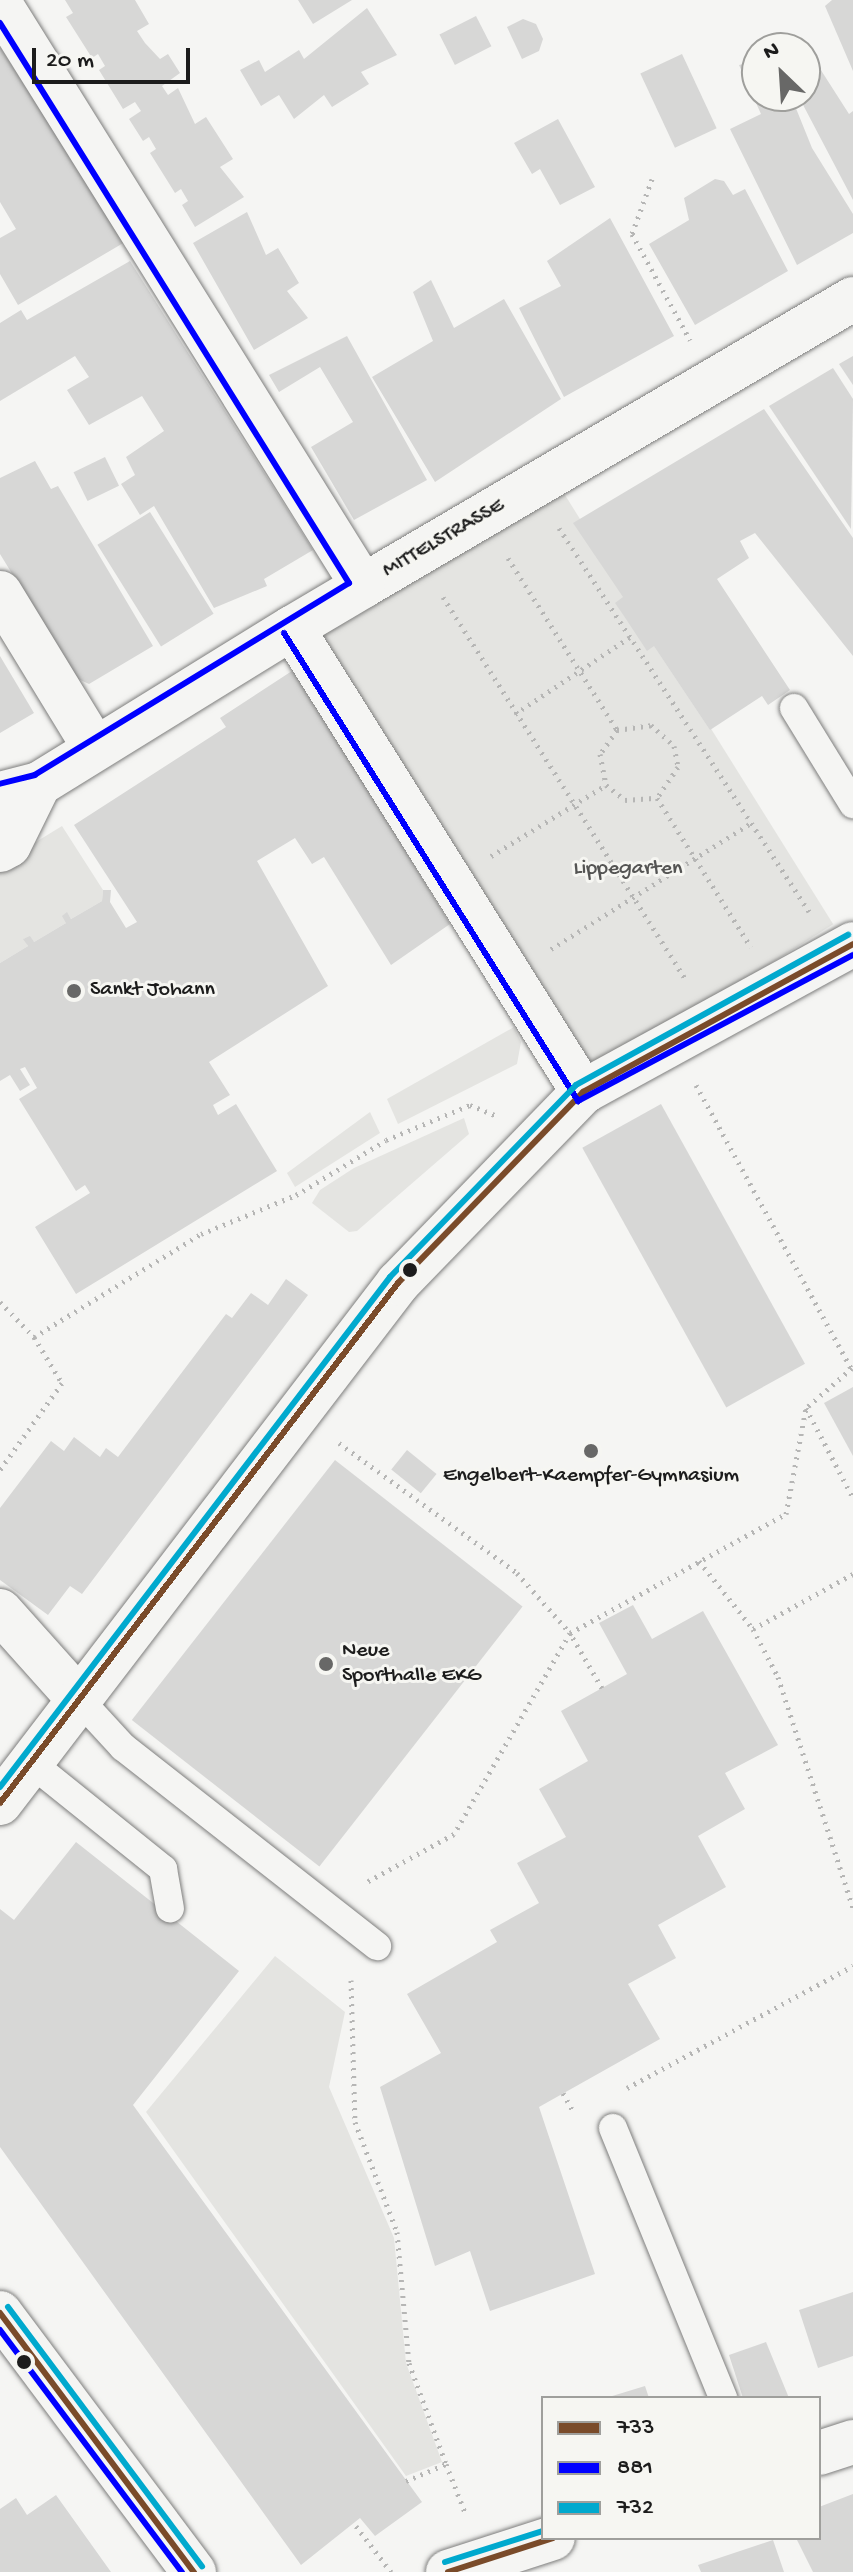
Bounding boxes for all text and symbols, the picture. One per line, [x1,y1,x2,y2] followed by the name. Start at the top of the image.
[36,32,194,82] scale bar
[741,32,821,112] north arrow
[760,37,784,67] text: N
[46,47,94,76] text: 20 m
[378,493,510,585] street label: MITTELSTRASSE
[573,857,683,883] park label: Lippegarten
[90,978,215,1004] place label: Sankt Johann
[65,982,83,1000] marker: Sankt Johann
[402,1262,418,1278] unlabelled marker
[582,1442,600,1460] marker: Engelbert-Kaempfer-Gymnasium
[443,1464,739,1490] place label: Engelbert-Kaempfer-Gymnasium
[342,1638,481,1690] place label: Neue Sporthalle EKG
[317,1655,335,1673] marker: Neue Sporthalle EKG
[16,2354,32,2370] unlabelled marker
[541,2396,821,2540] legend
[617,2414,654,2443] text: 733
[617,2454,653,2483] text: 881
[617,2494,654,2523] text: 732

